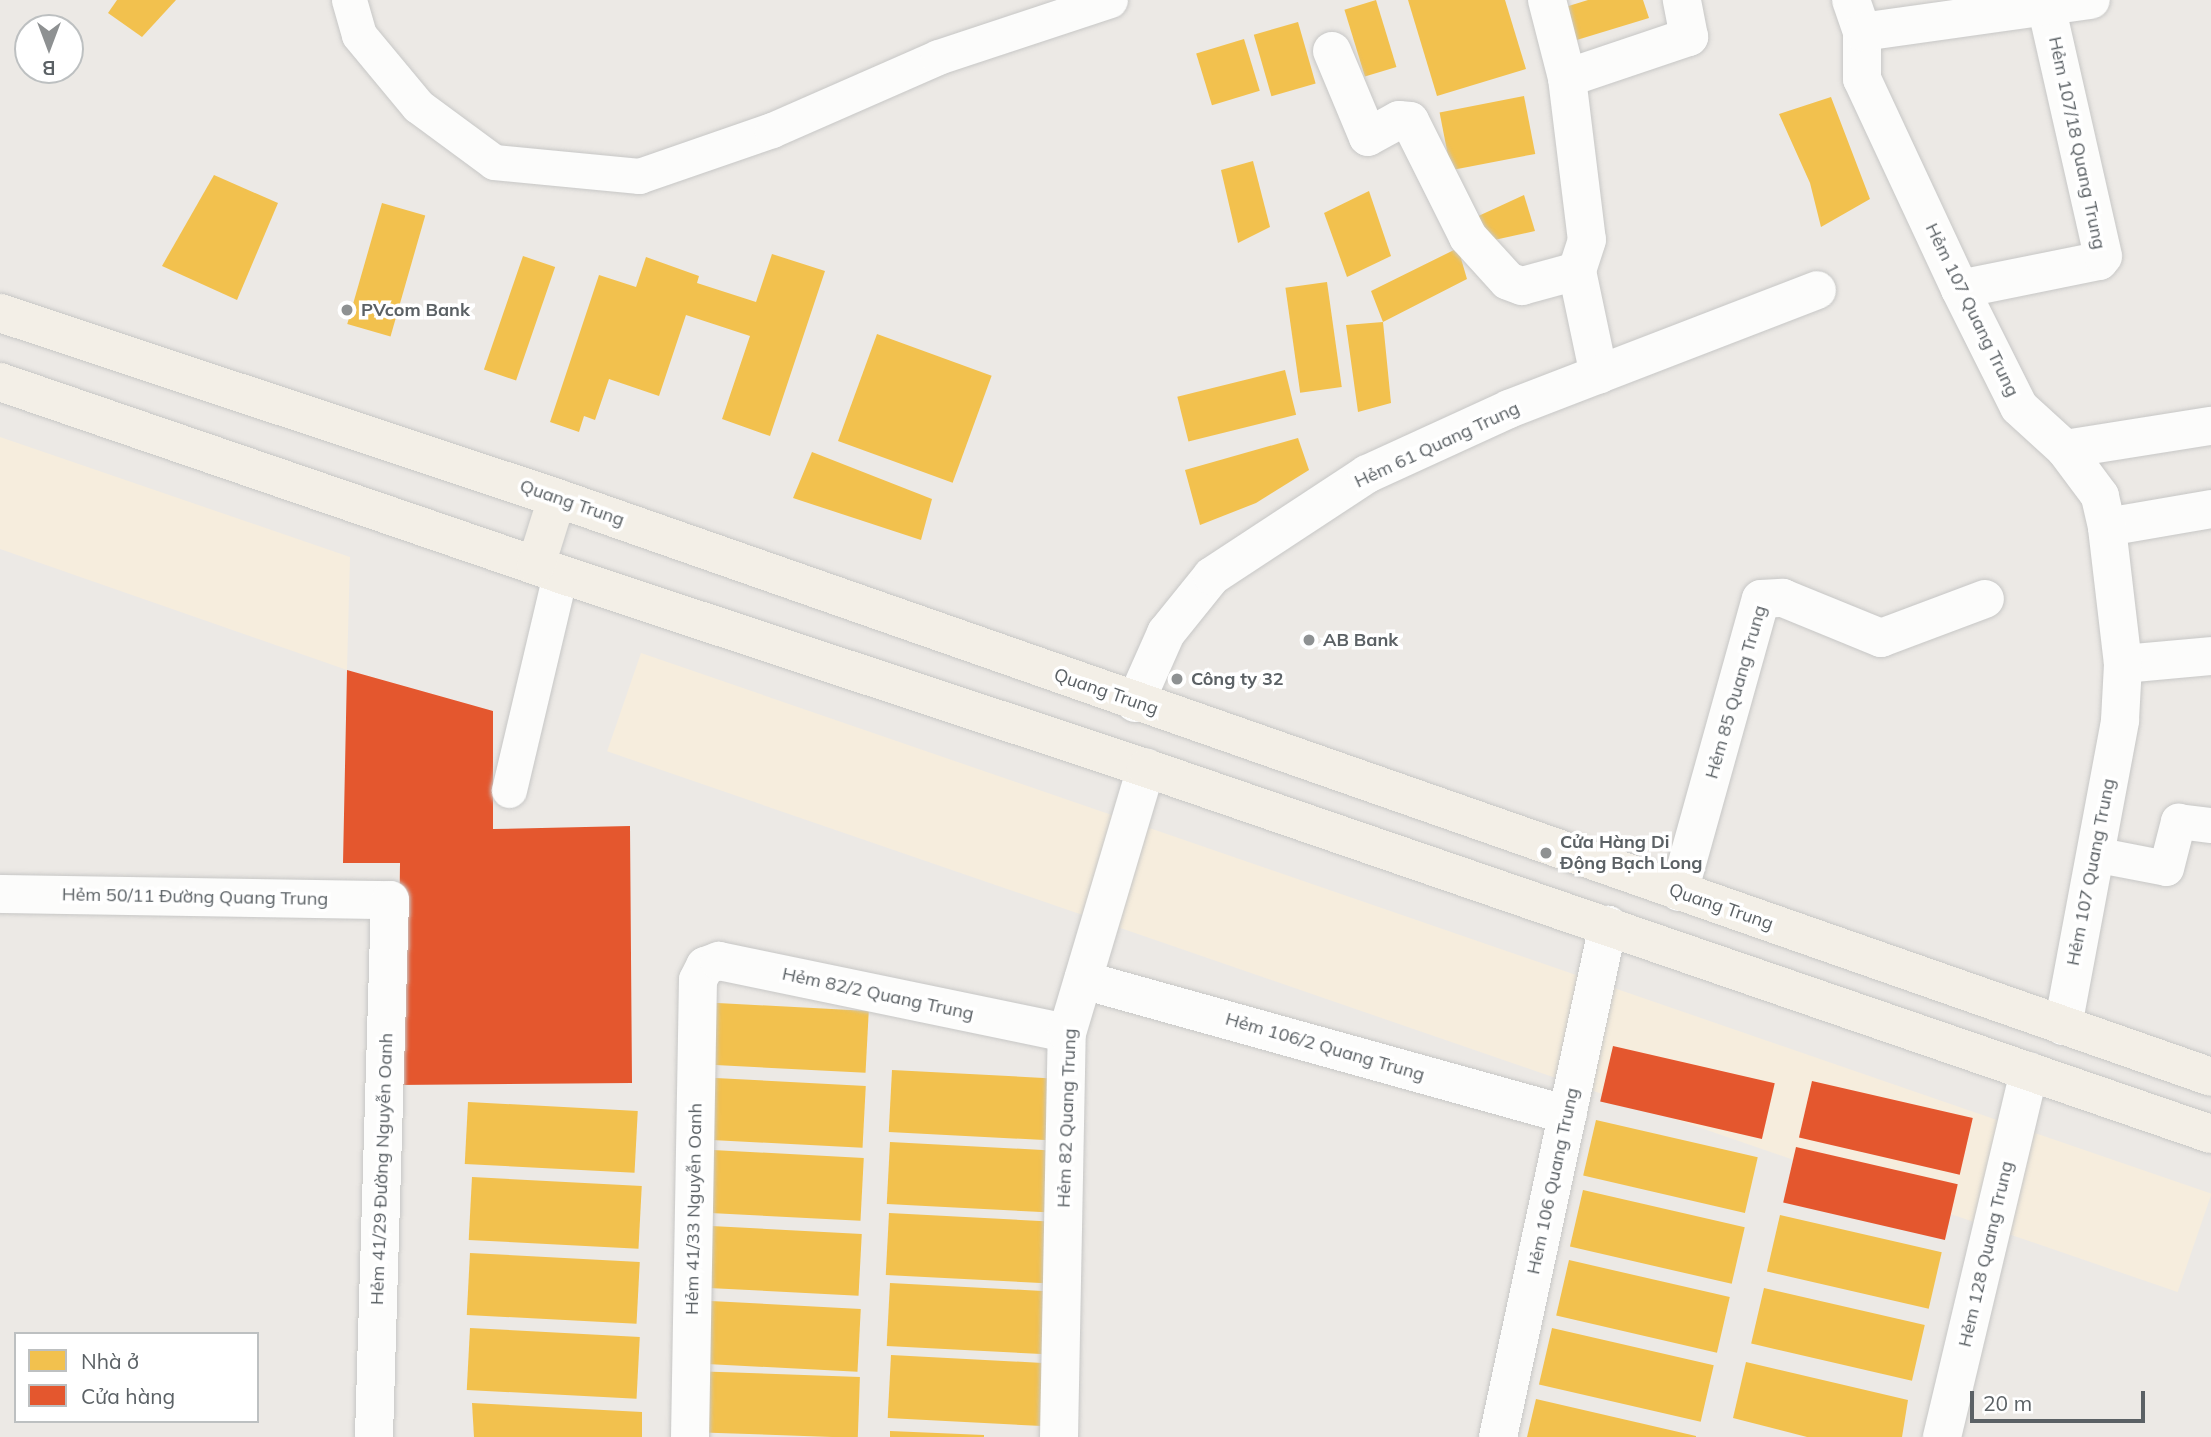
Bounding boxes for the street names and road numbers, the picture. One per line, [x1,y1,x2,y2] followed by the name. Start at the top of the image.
[2044,35,2110,251] street label: Hẻm 107/18 Quang Trung
[1921,220,2023,400] street label: Hẻm 107 Quang Trung
[1351,397,1523,493] street label: Hẻm 61 Quang Trung
[517,475,627,531] street label: Quang Trung
[1701,603,1771,781] street label: Hẻm 85 Quang Trung
[1051,664,1161,720] street label: Quang Trung
[2062,777,2120,967] street label: Hẻm 107 Quang Trung
[1666,879,1776,935] street label: Quang Trung
[62,884,328,910] street label: Hẻm 50/11 Đường Quang Trung
[780,963,976,1025] street label: Hẻm 82/2 Quang Trung
[1223,1008,1427,1086] street label: Hẻm 106/2 Quang Trung
[1053,1028,1081,1208] street label: Hẻm 82 Quang Trung
[366,1033,398,1305] street label: Hẻm 41/29 Đường Nguyễn Oanh
[1523,1086,1583,1276] street label: Hẻm 106 Quang Trung
[681,1103,707,1315] street label: Hẻm 41/33 Nguyễn Oanh
[1954,1159,2018,1349] street label: Hẻm 128 Quang Trung

